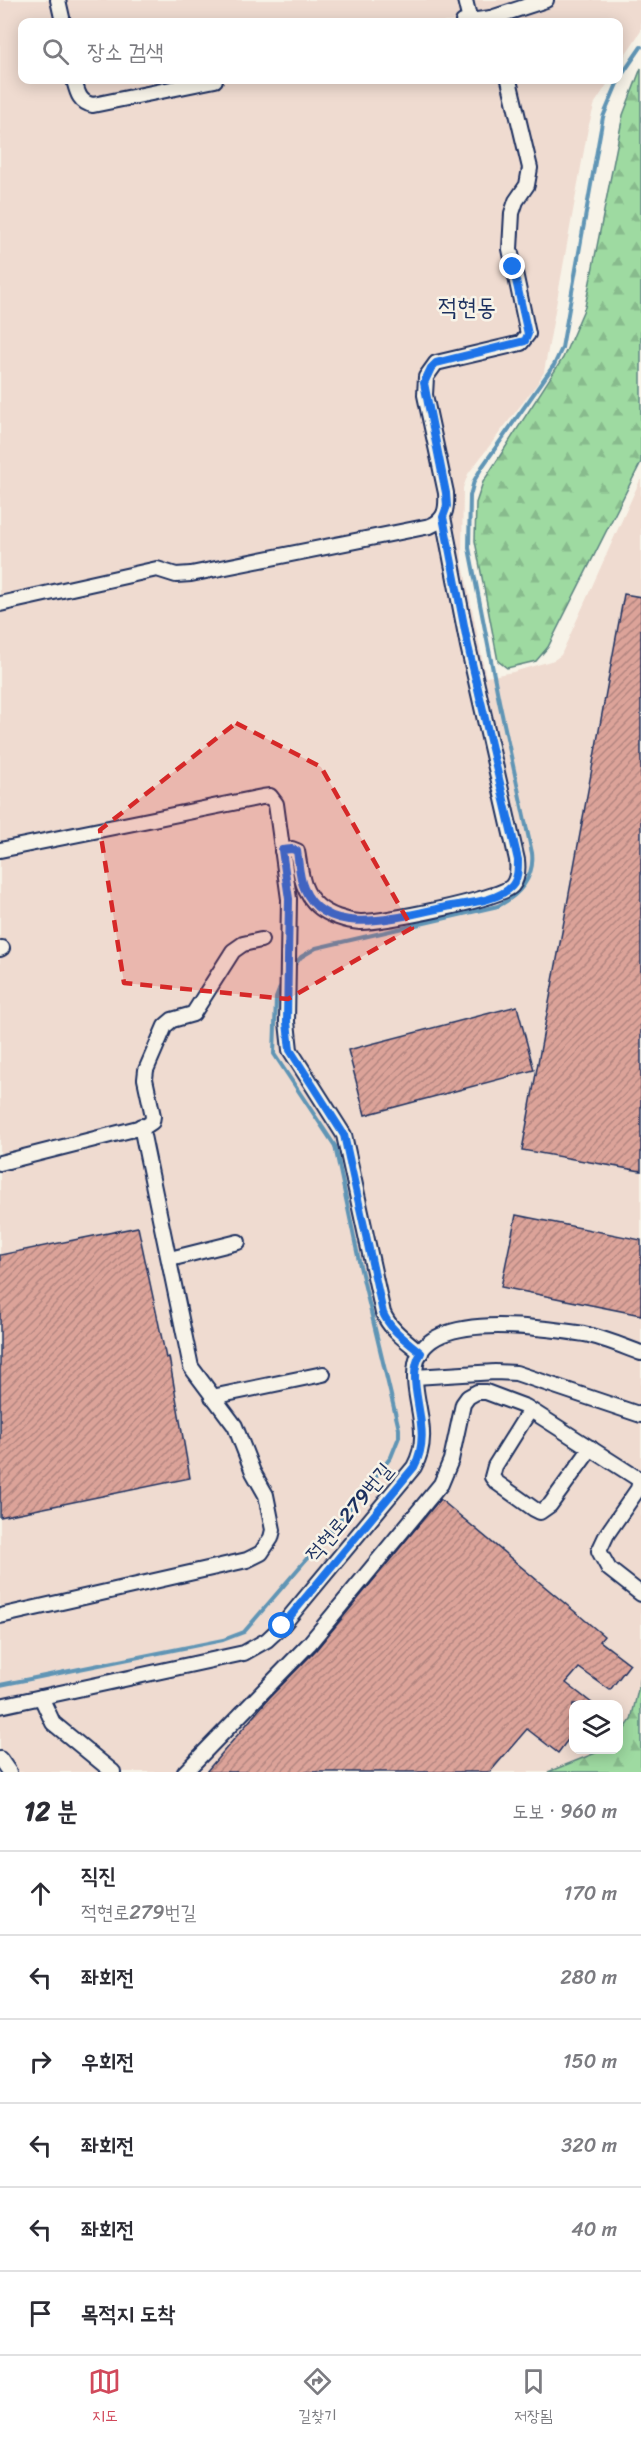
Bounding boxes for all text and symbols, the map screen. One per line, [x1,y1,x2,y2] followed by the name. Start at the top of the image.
[18,18,623,84] search box
[87,32,164,71] text: 장소 검색
[39,35,72,68] icon: search
[499,253,525,279] route end
[438,286,496,328] district label: 적현동
[295,1453,403,1571] street label: 적현로279번길
[268,1612,294,1638] route start
[569,1700,623,1754] map controls
[569,1700,623,1754] button: layers
[24,1788,78,1834] text: 12 분
[512,1794,617,1829] text: 도보 · 960 m
[81,1856,116,1895] text: 직진
[564,1876,617,1911] text: 170 m
[24,1877,57,1910] icon: ahead
[81,1895,197,1930] text: 적현로279번길
[81,1958,134,1997] text: 좌회전
[560,1960,617,1995] text: 280 m
[24,1961,57,1994] icon: left
[81,2042,134,2081] text: 우회전
[563,2044,617,2079] text: 150 m
[24,2045,57,2078] icon: right
[81,2126,134,2165] text: 좌회전
[561,2128,617,2163] text: 320 m
[24,2129,57,2162] icon: left
[81,2210,134,2249] text: 좌회전
[571,2212,617,2247] text: 40 m
[24,2213,57,2246] icon: left
[81,2294,175,2333] text: 목적지 도착
[24,2297,57,2330] icon: arrive
[88,2365,121,2430] tab: 지도
[298,2365,337,2430] tab: 길찾기
[514,2365,553,2430] tab: 저장됨

